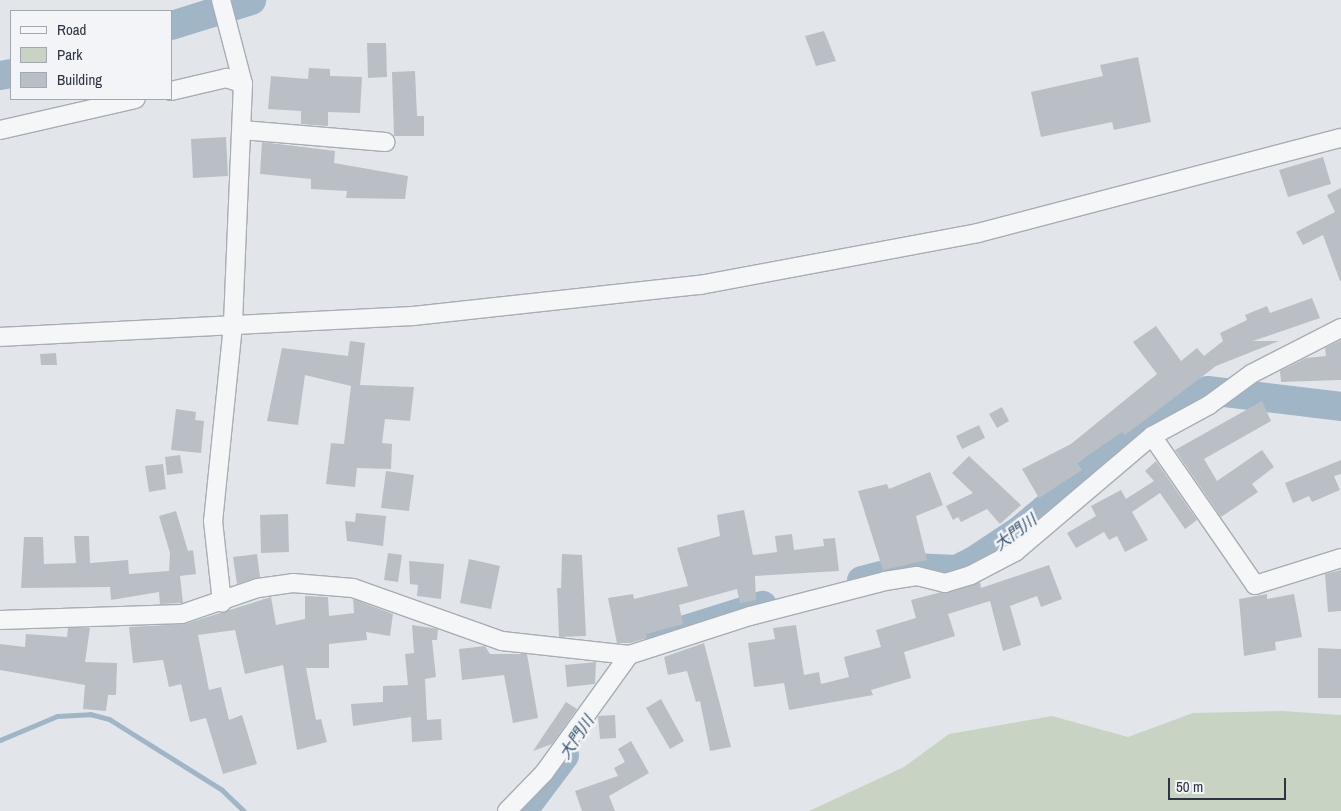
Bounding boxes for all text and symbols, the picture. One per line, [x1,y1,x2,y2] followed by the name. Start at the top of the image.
[10,10,172,100] legend
[57,19,86,40] text: Road
[57,44,82,65] text: Park
[57,69,102,90] text: Building
[990,510,1040,554] water label: 大門川
[555,712,597,762] water label: 大門川
[1171,768,1288,800] scale bar
[1176,776,1203,797] text: 50 m

